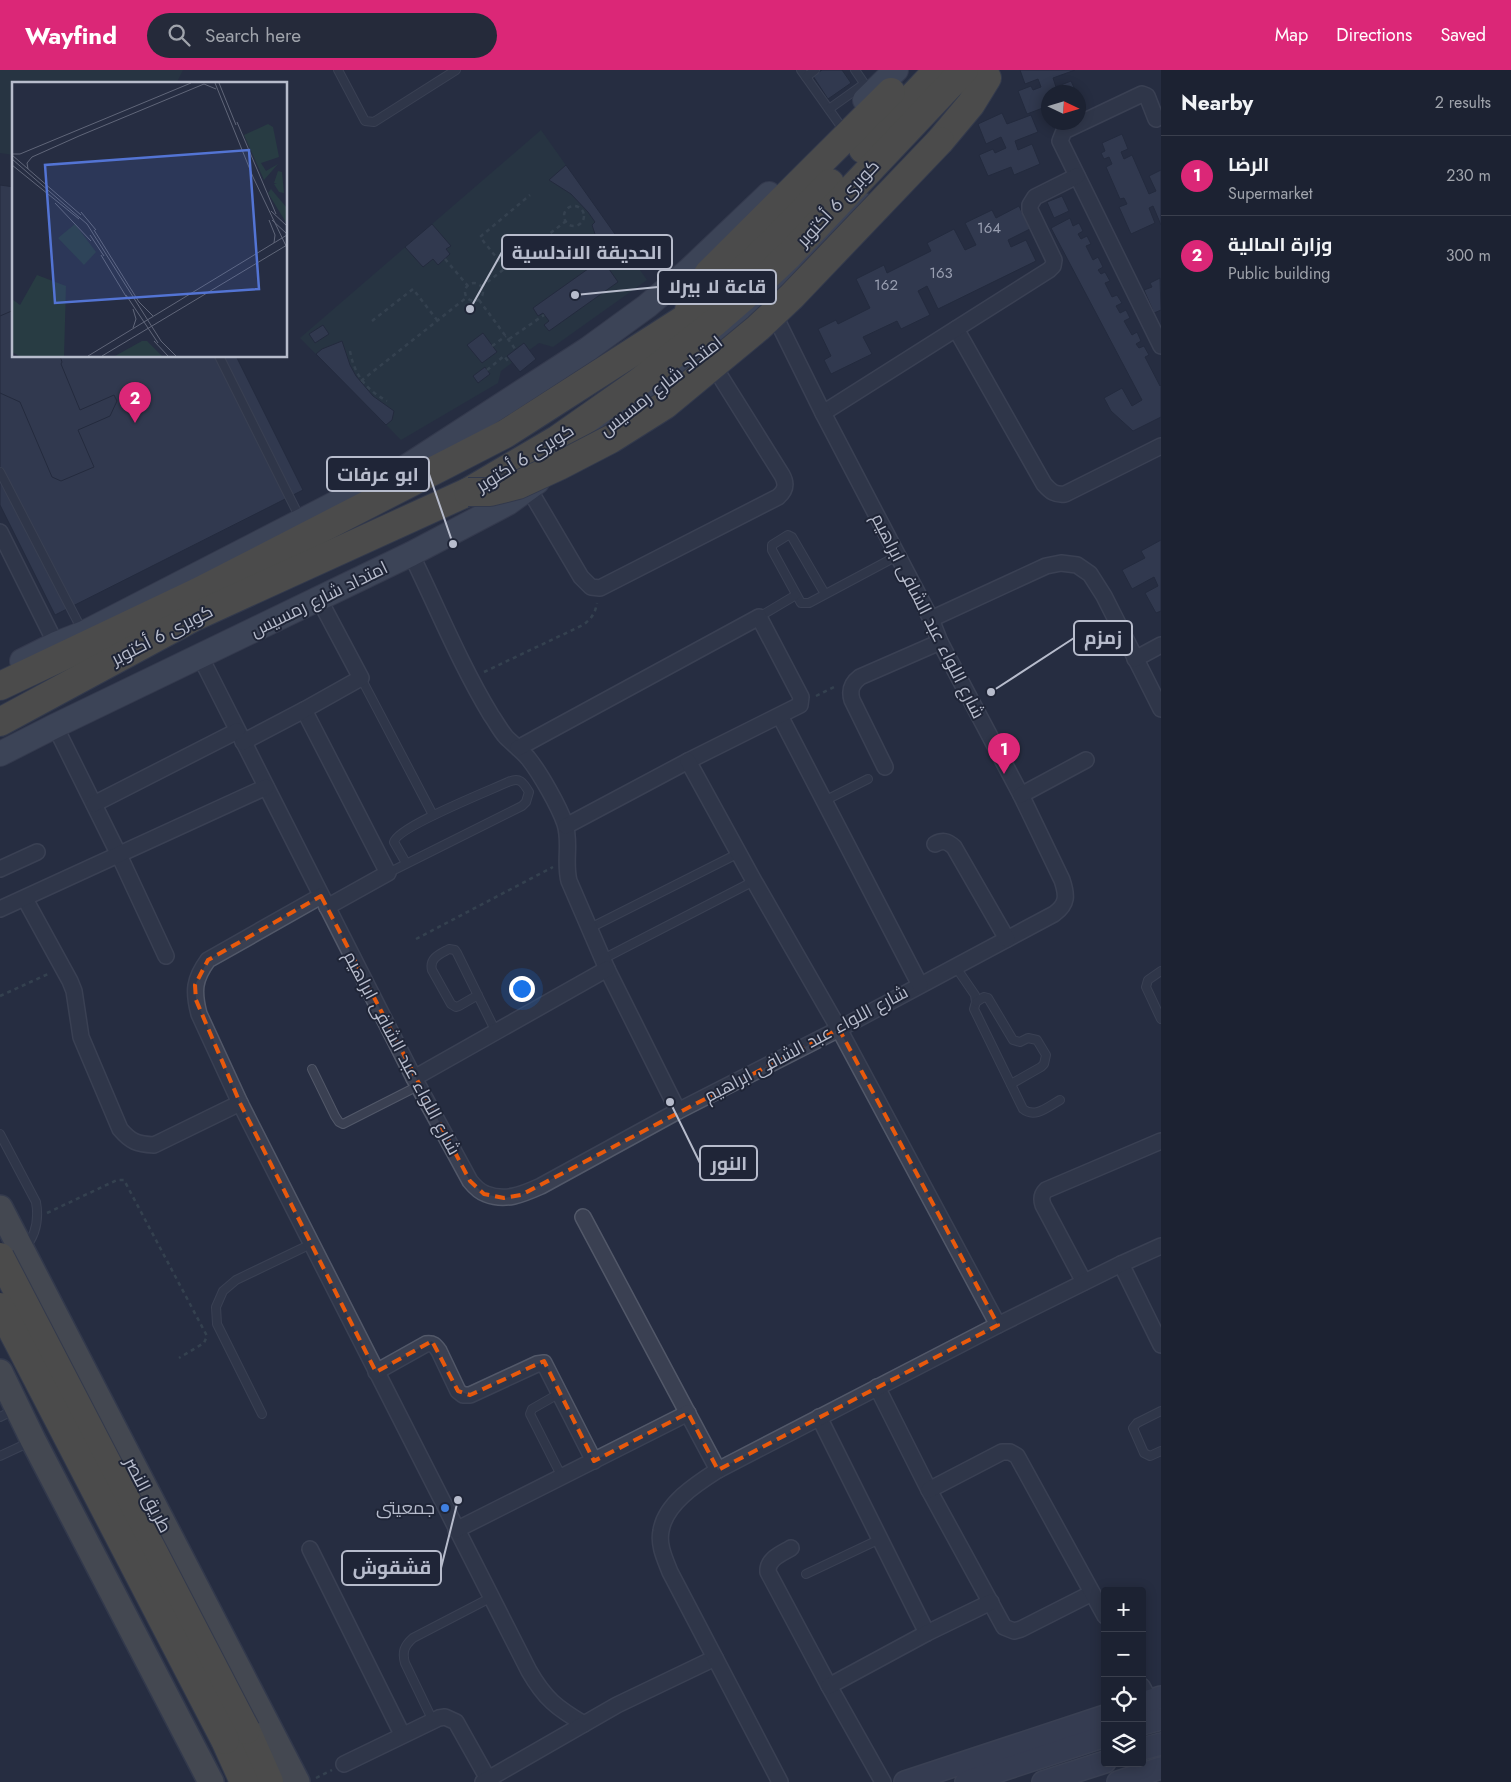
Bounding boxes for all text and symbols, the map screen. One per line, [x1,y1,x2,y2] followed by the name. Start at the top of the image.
[147,13,497,58] search box
[25,18,117,53] text: Wayfind
[165,21,193,49] icon: search
[205,22,301,49] text: Search here
[1275,22,1308,48] text: Map
[1336,22,1412,48] text: Directions
[1440,22,1486,48] text: Saved
[12,82,288,358] inset map
[1041,85,1086,130] north arrow
[1181,88,1253,118] text: Nearby
[1435,91,1491,114] text: 2 results
[1228,151,1269,178] text: الرضا
[790,153,885,253] street label: كوبرى 6 أكتوبر
[1193,164,1201,187] text: 1
[1446,164,1491,187] text: 230 m
[1228,182,1313,205] text: Supermarket
[977,217,1001,239] house number: 164
[1228,231,1332,258] text: وزارة المالية
[502,235,672,269] callout: الحديقة الاندلسية
[512,239,662,266] text: الحديقة الاندلسية
[1192,244,1202,267] text: 2
[1446,244,1491,267] text: 300 m
[929,262,953,284] house number: 163
[1228,262,1330,285] text: Public building
[658,270,776,304] callout: قاعة لا بيرلا
[668,273,766,300] text: قاعة لا بيرلا
[874,274,898,296] house number: 162
[594,330,728,442] street label: امتداد شارع رمسيس
[119,382,151,423] pin: 2
[470,418,579,499] street label: كوبرى 6 أكتوبر
[327,457,429,491] callout: ابو عرفات
[337,461,419,488] text: ابو عرفات
[865,509,991,723] street label: شارع اللواء عبد الشافى ابراهيم
[246,554,392,644] street label: امتداد شارع رمسيس
[106,598,217,672] street label: كوبرى 6 أكتوبر
[1074,621,1132,655] callout: زمزم
[1084,624,1122,651] text: زمزم
[988,733,1020,774] pin: 1
[337,946,467,1160] street label: شارع اللواء عبد الشافى ابراهيم
[509,976,535,1002] your location
[699,979,913,1109] street label: شارع اللواء عبد الشافى ابراهيم
[700,1146,757,1180] callout: النور
[710,1150,747,1177] text: النور
[117,1452,178,1537] street label: طريق النصر
[376,1495,435,1521] place label: جمعيتى
[439,1502,451,1514] marker: جمعيتى
[342,1551,441,1585] callout: قشقوش
[353,1554,431,1581] text: قشقوش
[1101,1587,1146,1767] map controls
[1101,1587,1146,1632] button: +
[1101,1632,1146,1677] button: −
[1101,1677,1146,1722] button: locate
[1101,1722,1146,1767] button: layers

